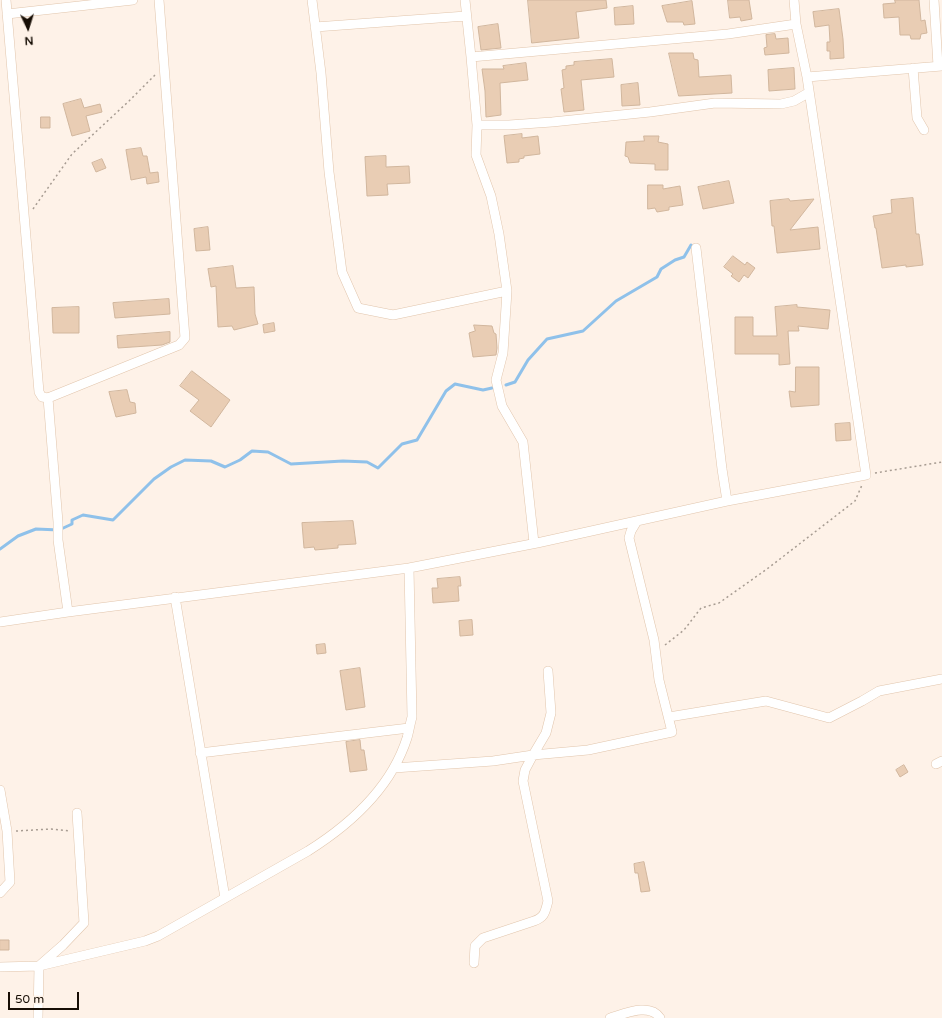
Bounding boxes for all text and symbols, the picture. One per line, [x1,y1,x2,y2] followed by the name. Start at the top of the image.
[8,8,48,48] north arrow
[24,34,34,47] text: N
[10,984,81,1010] scale bar
[15,992,44,1006] text: 50 m

